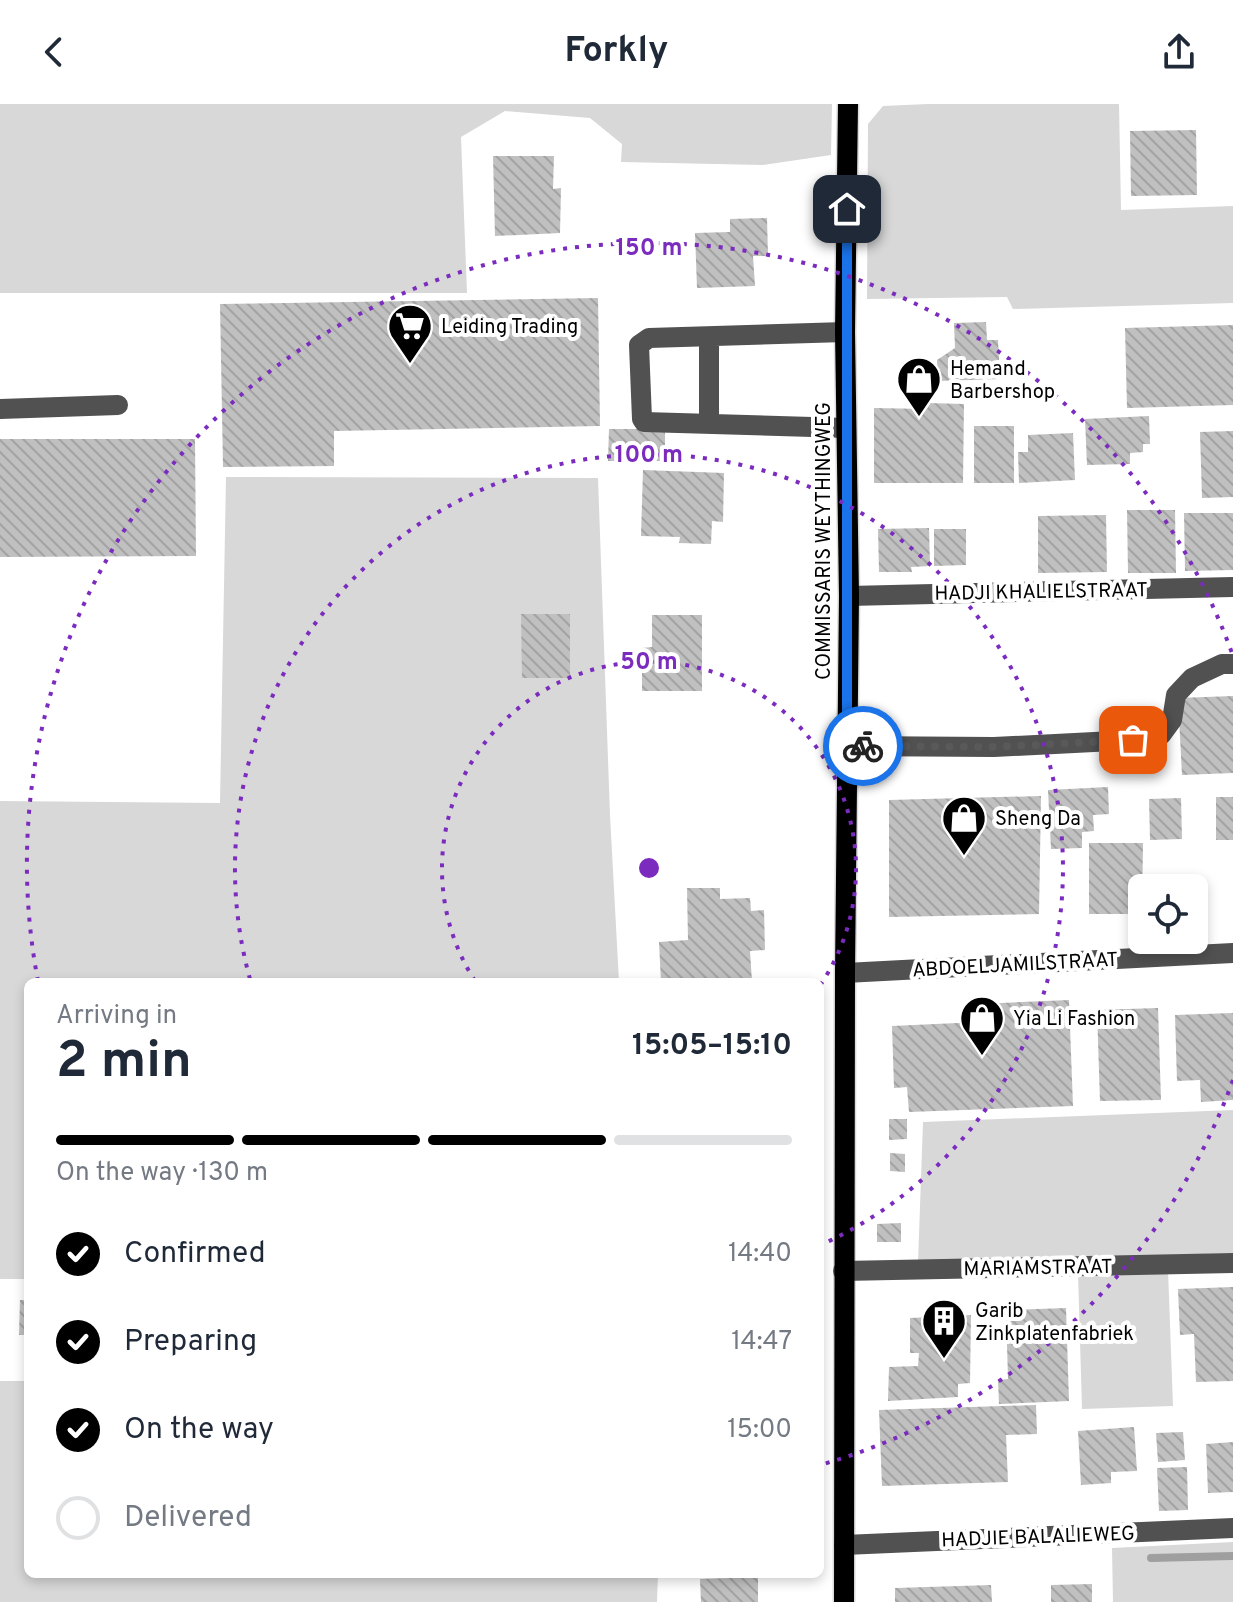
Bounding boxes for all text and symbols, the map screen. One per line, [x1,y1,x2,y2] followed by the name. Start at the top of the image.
[565,29,668,75] text: Forkly
[32,30,76,74] icon: back
[1157,30,1201,74] icon: share
[813,175,881,243] pin
[825,187,869,231] icon: home
[615,234,683,264] text: 150 m
[386,302,434,365] supermarket icon: Leiding Trading
[441,315,578,341] place label: Leiding Trading
[895,355,943,418] shop icon: Hemand Barbershop
[950,357,1055,406] place label: Hemand Barbershop
[812,402,838,680] street label: COMMISSARIS WEYTHINGWEG
[615,441,683,471] text: 100 m
[934,578,1148,608] street label: HADJI KHALIELSTRAAT
[620,648,678,678] text: 50 m
[823,706,903,786] courier
[1099,706,1167,774] pin
[1111,718,1155,762] icon: bag
[841,724,885,768] icon: bike
[940,794,988,857] shop icon: Sheng Da
[995,807,1081,833] place label: Sheng Da
[635,854,663,882] centre of rings
[1128,874,1208,954] map controls
[1128,874,1208,954] button: locate
[911,948,1119,984] street label: ABDOELJAMILSTRAAT
[958,994,1006,1057] shop icon: Yia Li Fashion
[56,1000,177,1033] text: Arriving in
[1013,1007,1135,1033] place label: Yia Li Fashion
[632,1028,792,1065] text: 15:05–15:10
[56,1030,192,1096] text: 2 min
[56,1157,268,1190] text: On the way · 130 m
[56,1232,100,1276] icon: check
[124,1236,266,1273] text: Confirmed
[728,1238,792,1271] text: 14:40
[963,1255,1113,1283] street label: MARIAMSTRAAT
[920,1297,968,1360] building icon: Garib Zinkplatenfabriek
[975,1299,1134,1348] place label: Garib Zinkplatenfabriek
[56,1320,100,1364] icon: check
[124,1324,257,1361] text: Preparing
[731,1326,792,1359] text: 14:47
[56,1408,100,1452] icon: check
[124,1412,274,1449] text: On the way
[727,1414,792,1447] text: 15:00
[124,1500,252,1537] text: Delivered
[941,1522,1135,1554] street label: HADJIE BALALIEWEG

